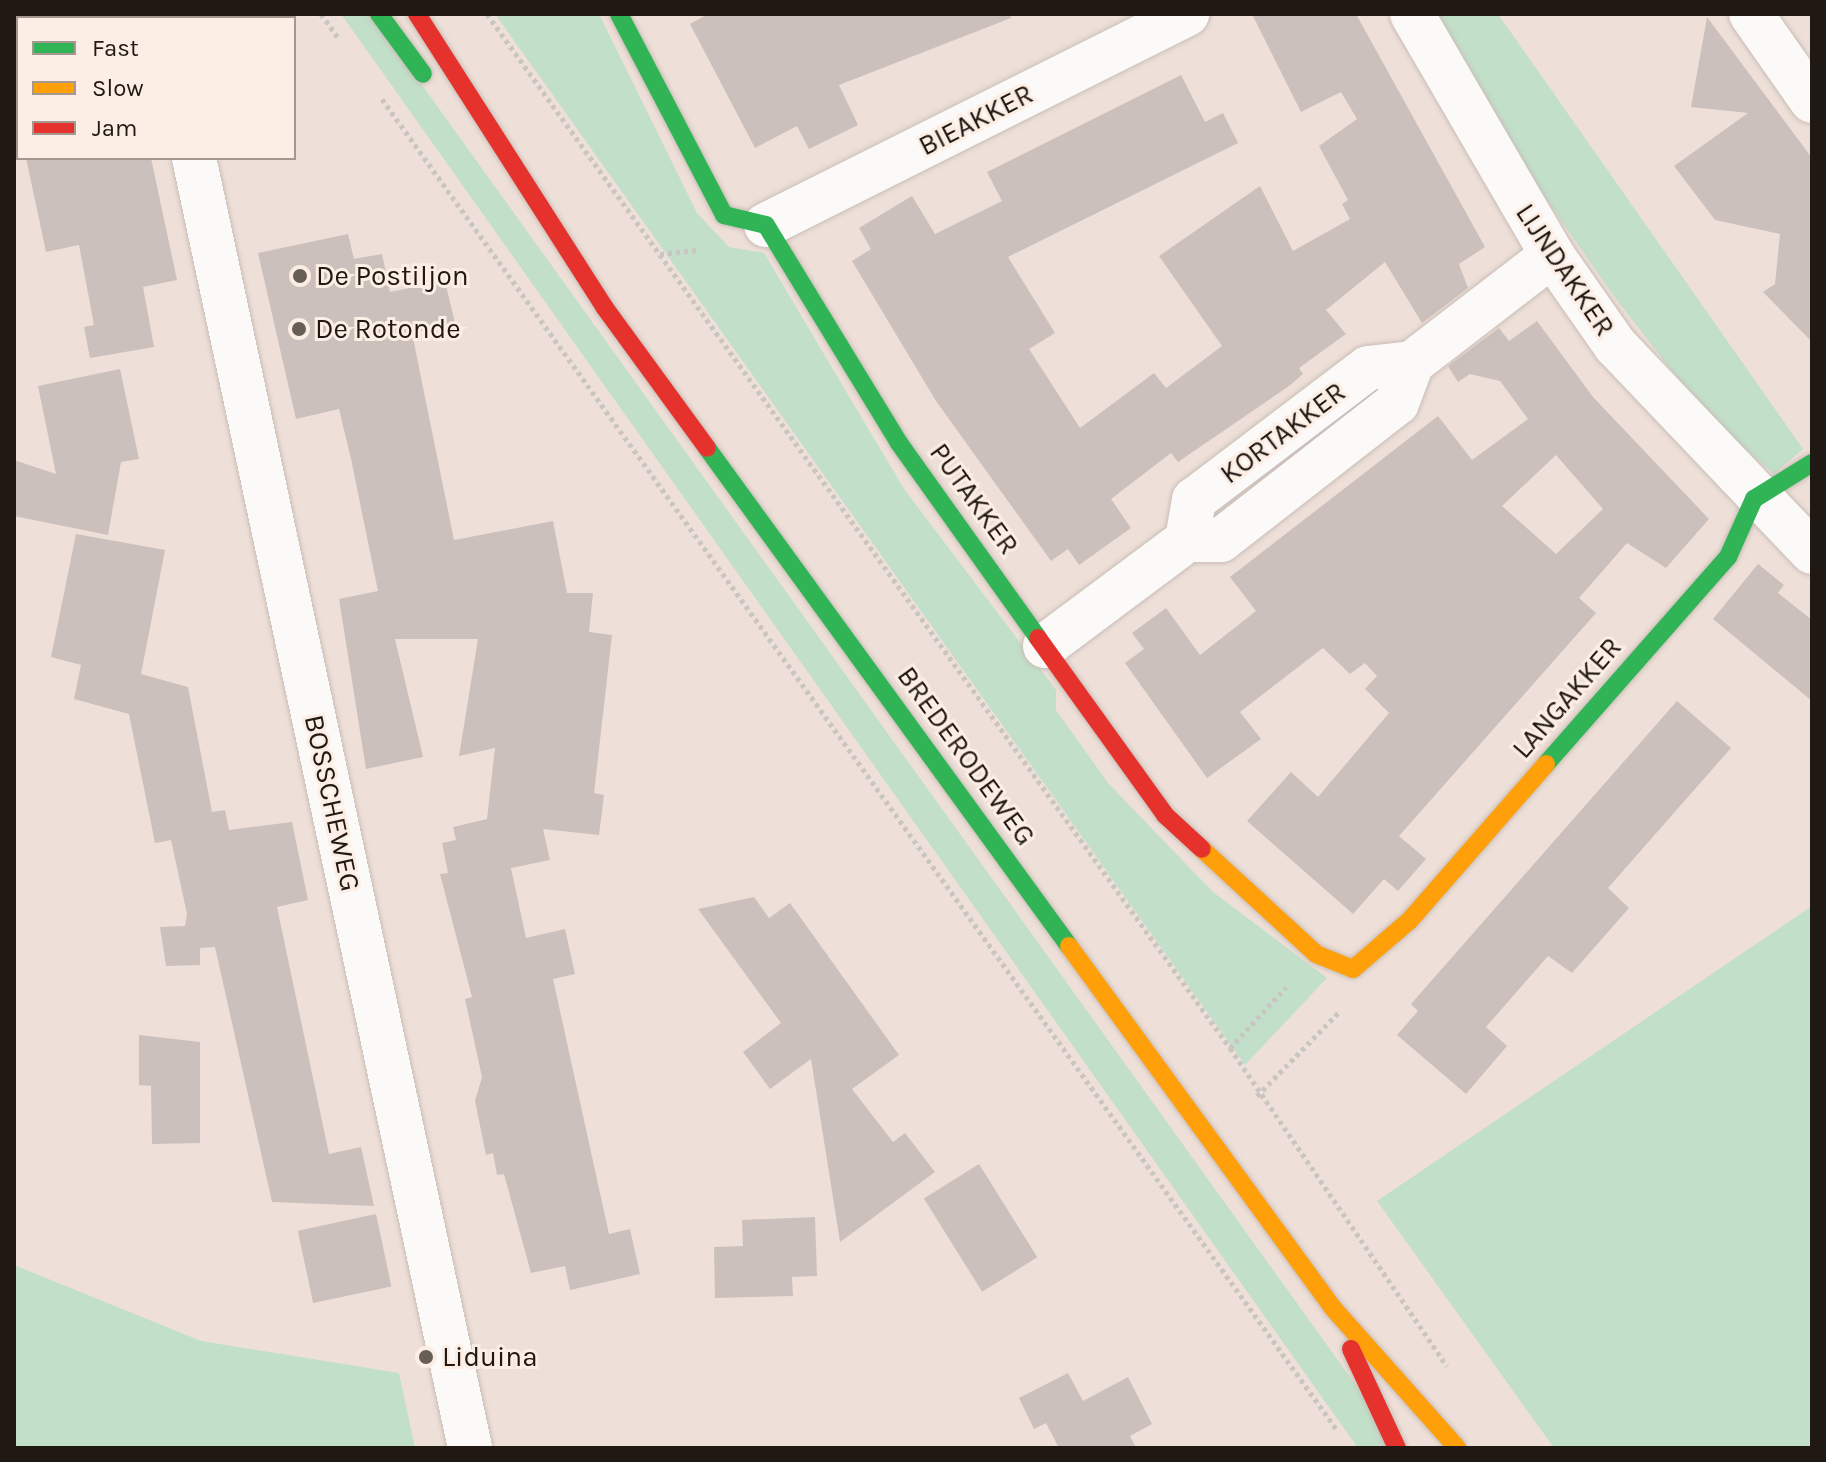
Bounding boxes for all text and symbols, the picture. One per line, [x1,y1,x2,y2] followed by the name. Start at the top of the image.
[16,16,296,160] legend
[92,34,139,62] text: Fast
[92,74,144,102] text: Slow
[913,77,1039,163] street label: BIEAKKER
[92,114,137,142] text: Jam
[1508,197,1622,343] street label: LIJNDAKKER
[316,259,469,293] place label: De Postiljon
[291,267,309,285] marker: De Postiljon
[315,312,461,346] place label: De Rotonde
[290,320,308,338] marker: De Rotonde
[1214,375,1352,491] street label: KORTAKKER
[922,437,1026,561] street label: PUTAKKER
[1505,631,1629,765] street label: LANGAKKER
[890,660,1042,852] street label: BREDERODEWEG
[297,712,367,894] street label: BOSSCHEWEG
[442,1340,538,1374] place label: Liduina
[417,1348,435,1366] marker: Liduina

